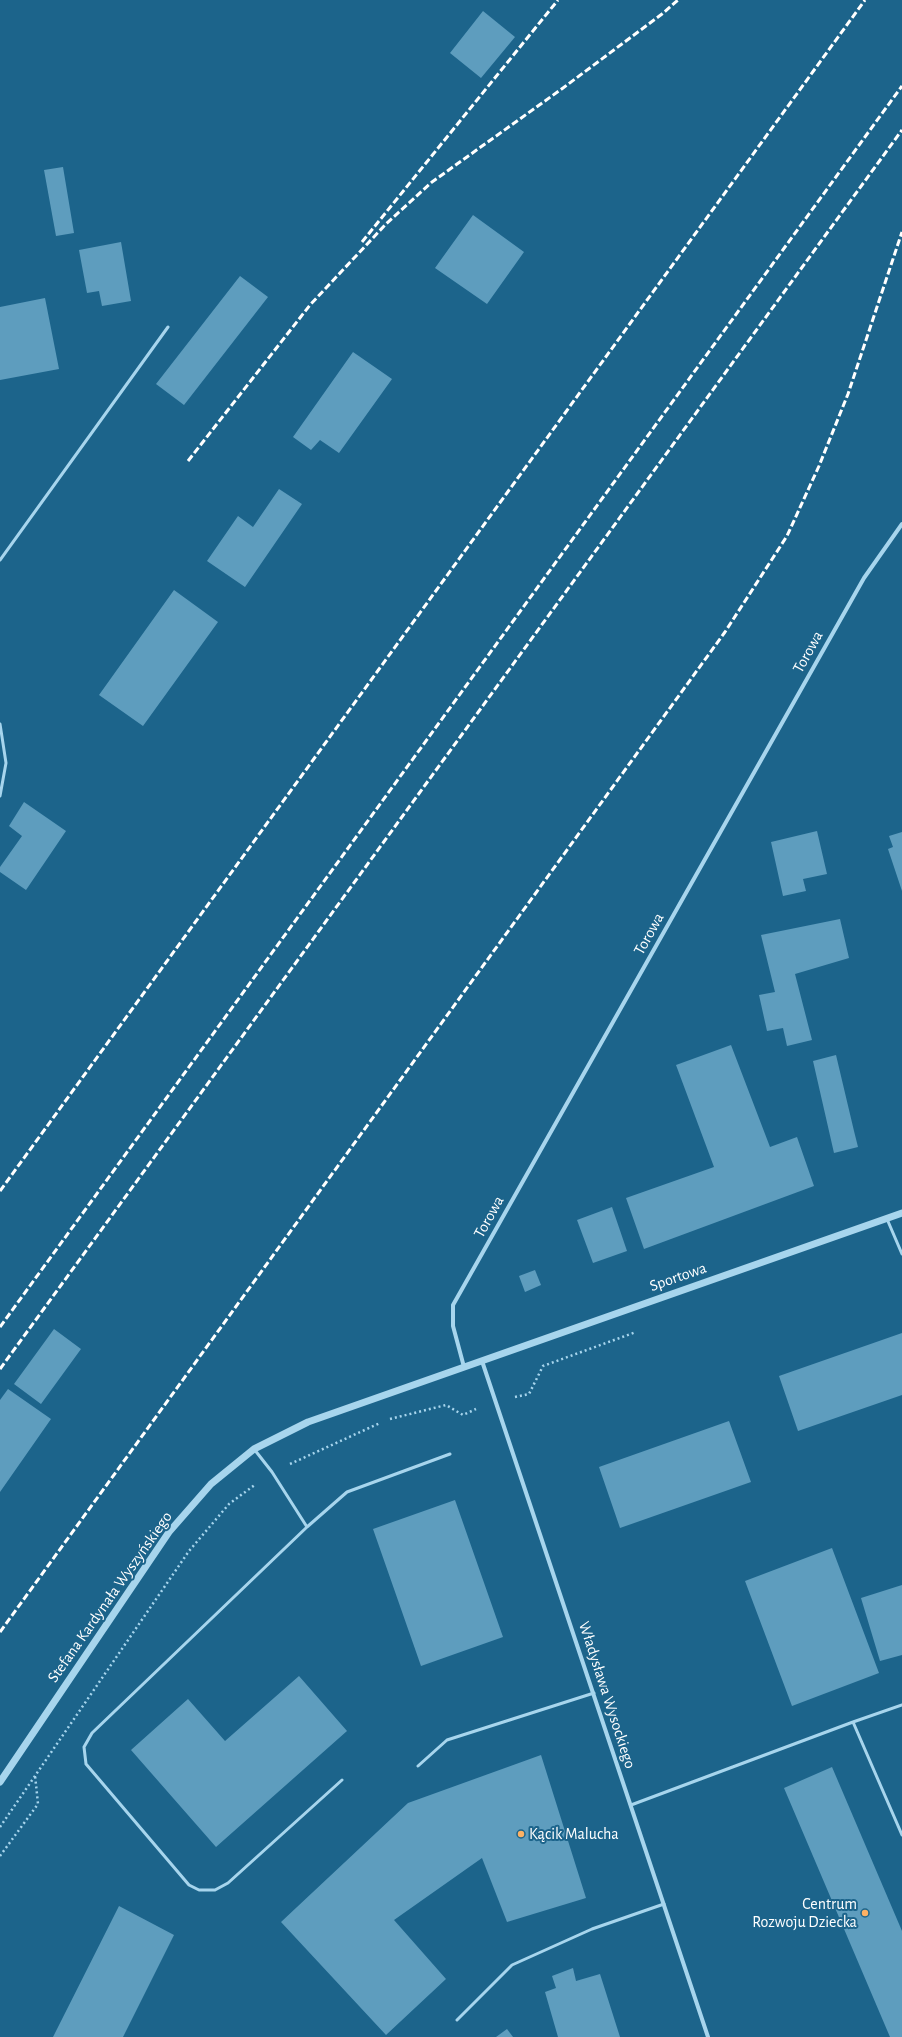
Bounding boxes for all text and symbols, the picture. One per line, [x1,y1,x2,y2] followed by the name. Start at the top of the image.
[789,628,827,676] street label: Torowa
[630,910,668,958] street label: Torowa
[470,1193,508,1241] street label: Torowa
[647,1258,709,1296] street label: Sportowa
[44,1508,176,1686] street label: Stefana Kardynała Wyszyńskiego
[574,1619,640,1771] street label: Władysława Wysockiego
[529,1824,619,1844] place label: Kącik Malucha
[516,1829,526,1839] marker: Kącik Malucha
[752,1894,857,1932] place label: Centrum Rozwoju Dziecka
[860,1908,870,1918] marker: Centrum Rozwoju Dziecka

